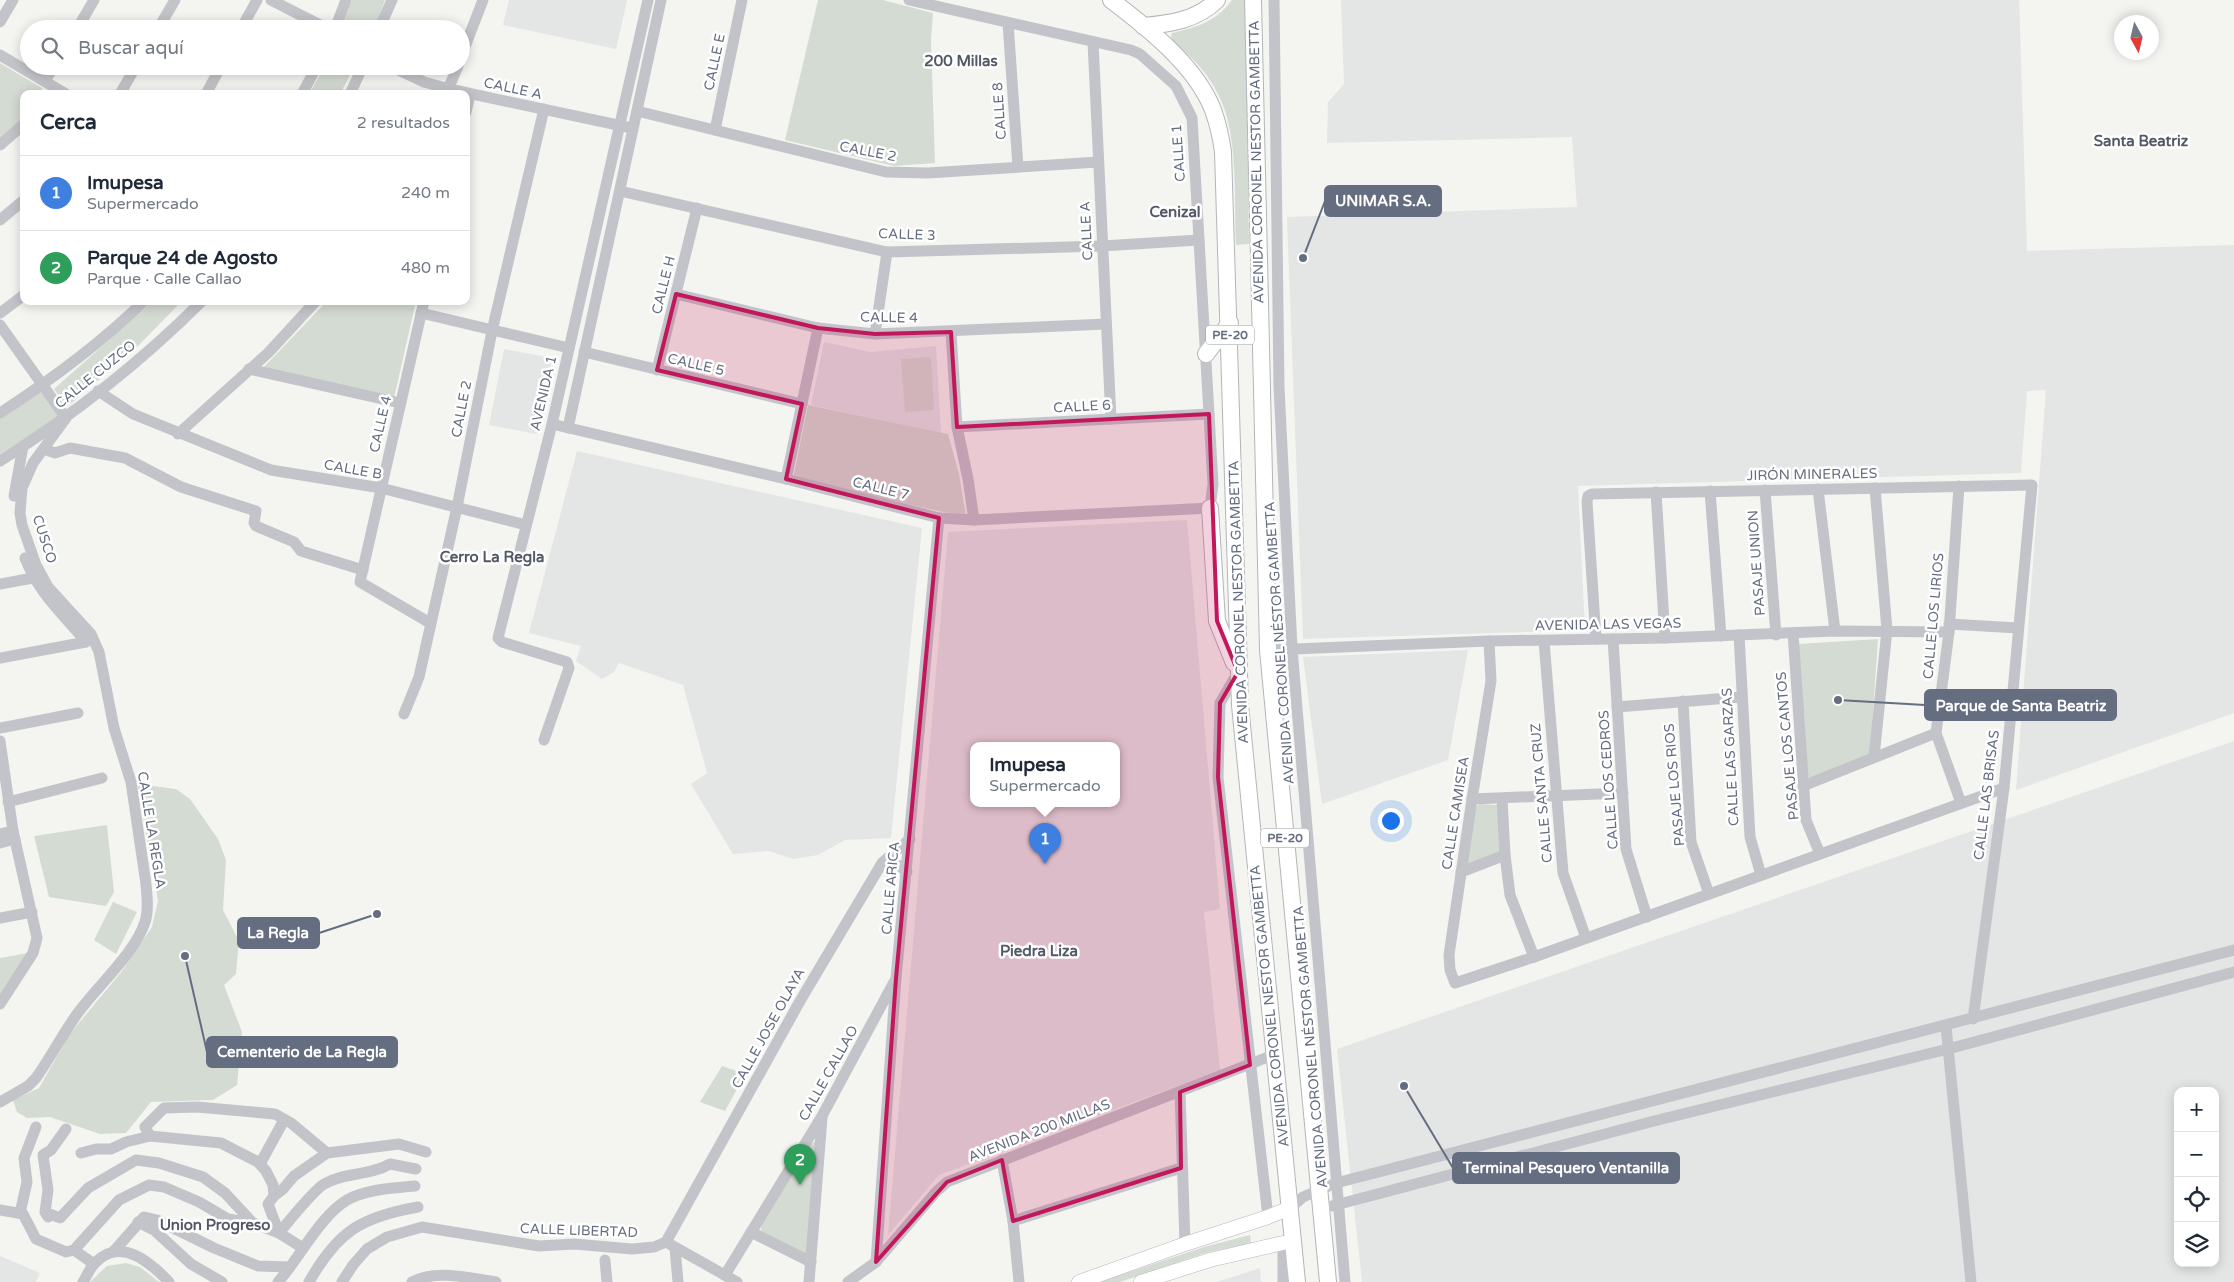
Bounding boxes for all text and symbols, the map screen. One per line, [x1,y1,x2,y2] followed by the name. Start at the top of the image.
[2114,15,2159,60] north arrow
[20,20,470,75] search box
[1246,20,1267,304] street label: AVENIDA CORONEL NESTOR GAMBETTA
[700,32,729,92] street label: CALLE E
[38,34,66,62] icon: search
[78,37,184,59] text: Buscar aquí
[924,52,998,70] district label: 200 Millas
[482,74,544,103] street label: CALLE A
[989,81,1010,140] street label: CALLE 8
[40,110,97,135] text: Cerca
[357,113,450,133] text: 2 resultados
[1168,124,1189,182] street label: CALLE 1
[2094,132,2189,150] district label: Santa Beatriz
[838,138,898,165] street label: CALLE 2
[87,172,164,194] text: Imupesa
[51,183,61,203] text: 1
[401,183,450,203] text: 240 m
[1325,186,1441,216] callout: UNIMAR S.A.
[1335,192,1431,210] text: UNIMAR S.A.
[87,194,199,214] text: Supermercado
[1076,201,1097,261] street label: CALLE A
[1149,203,1201,221] district label: Cenizal
[878,225,936,244] street label: CALLE 3
[87,247,278,269] text: Parque 24 de Agosto
[648,254,679,316] street label: CALLE H
[51,258,61,278] text: 2
[401,258,450,278] text: 480 m
[87,269,242,289] text: Parque · Calle Callao
[860,308,918,327] street label: CALLE 4
[1206,326,1254,344] road number: PE-20
[52,337,139,412] street label: CALLE CUZCO
[666,350,726,379] street label: CALLE 5
[527,354,560,432] street label: AVENIDA 1
[448,379,475,439] street label: CALLE 2
[366,394,395,454] street label: CALLE 4
[1053,396,1111,416] street label: CALLE 6
[323,456,383,483] street label: CALLE B
[1225,460,1252,744] street label: AVENIDA CORONEL NESTOR GAMBETTA
[1747,465,1878,484] street label: JIRÓN MINERALES
[851,473,911,504] street label: CALLE 7
[1261,501,1298,785] street label: AVENIDA CORONEL NÉSTOR GAMBETTA
[1744,510,1769,616] street label: PASAJE UNION
[29,513,60,565] street label: CUSCO
[440,548,544,567] district label: Cerro La Regla
[1920,552,1948,680] street label: CALLE LOS LIRIOS
[1534,615,1682,634] street label: AVENIDA LAS VEGAS
[1773,671,1802,821] street label: PASAJE LOS CANTOS
[1718,687,1743,827] street label: CALLE LAS GARZAS
[1925,690,2116,720] callout: Parque de Santa Beatriz
[1936,697,2107,716] text: Parque de Santa Beatriz
[1595,709,1622,850] street label: CALLE LOS CEDROS
[1527,722,1556,864] street label: CALLE SANTA CRUZ
[1661,723,1688,847] street label: PASAJE LOS RIOS
[1970,729,2003,861] street label: CALLE LAS BRISAS
[970,742,1120,807] popup
[989,754,1066,776] text: Imupesa
[1438,755,1473,871] street label: CALLE CAMISEA
[134,770,169,890] street label: CALLE LA REGLA
[989,776,1101,796] text: Supermercado
[1378,808,1404,834] your location
[1029,823,1061,864] pin: 1
[1261,828,1309,848] road number: PE-20
[878,841,903,935] street label: CALLE ARICA
[1246,864,1293,1148] street label: AVENIDA CORONEL NESTOR GAMBETTA
[1290,905,1331,1189] street label: AVENIDA CORONEL NÉSTOR GAMBETTA
[238,918,319,948] callout: La Regla
[247,924,309,943] text: La Regla
[1000,942,1078,960] district label: Piedra Liza
[728,965,809,1092] street label: CALLE JOSE OLAYA
[795,1023,862,1124] street label: CALLE CALLAO
[207,1037,397,1067] callout: Cementerio de La Regla
[217,1043,387,1062] text: Cementerio de La Regla
[2174,1087,2219,1267] map controls
[2174,1087,2219,1132] button: +
[966,1095,1113,1165] street label: AVENIDA 200 MILLAS
[2174,1132,2219,1177] button: −
[784,1144,816,1185] pin: 2
[1453,1153,1679,1183] callout: Terminal Pesquero Ventanilla
[1462,1159,1669,1178] text: Terminal Pesquero Ventanilla
[2174,1177,2219,1222] button: locate
[160,1216,270,1235] district label: Union Progreso
[520,1220,638,1241] street label: CALLE LIBERTAD
[2174,1222,2219,1267] button: layers

